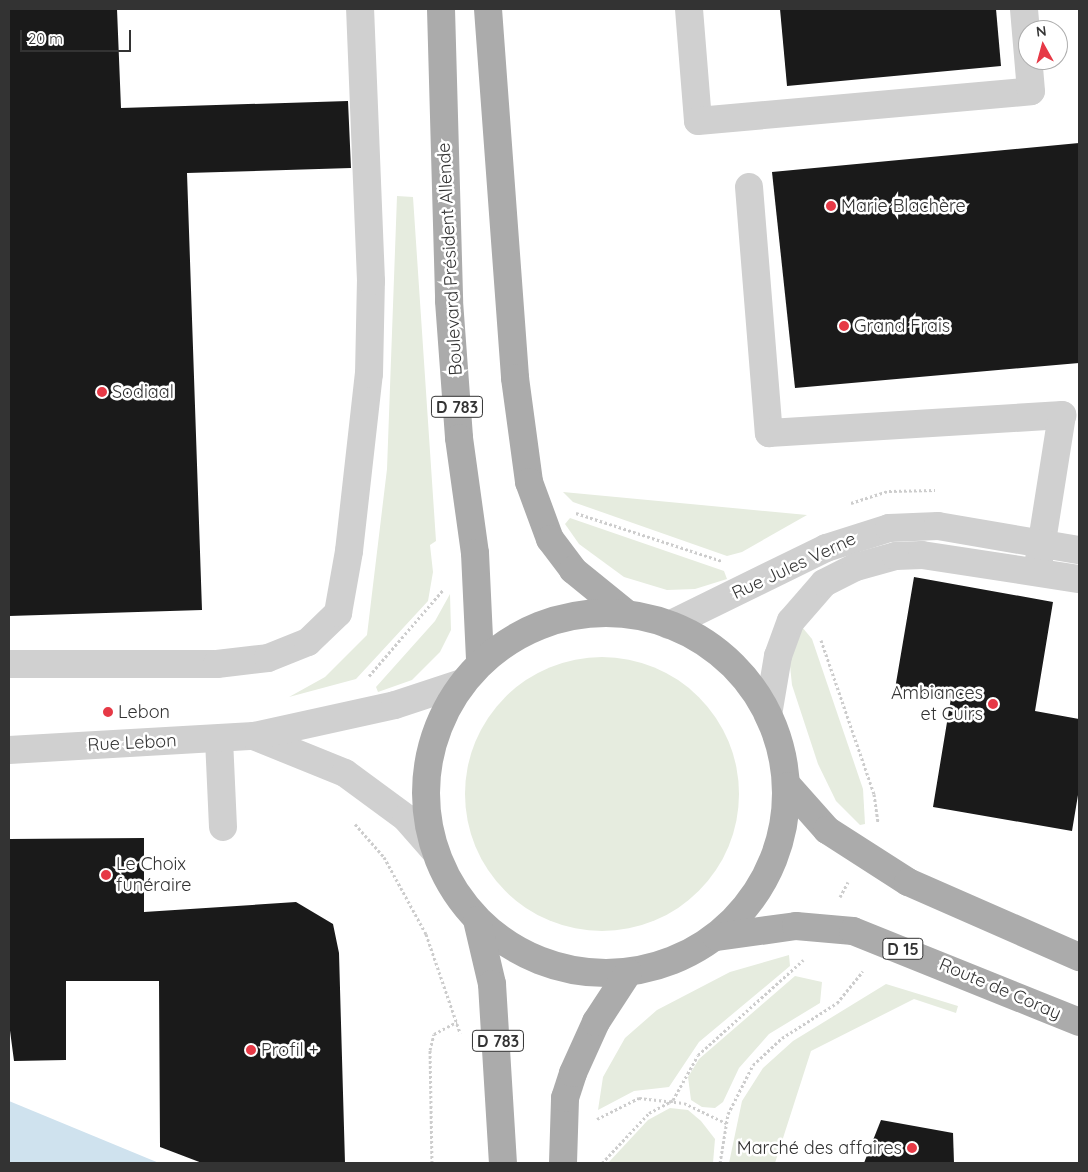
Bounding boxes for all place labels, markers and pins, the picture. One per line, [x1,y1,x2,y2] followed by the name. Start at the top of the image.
[841,195,966,217] place label: Marie Blachère
[825,200,837,212] marker: Marie Blachère
[854,315,950,337] place label: Grand Frais
[838,320,850,332] marker: Grand Frais
[112,381,174,403] place label: Sodiaal
[96,386,108,398] marker: Sodiaal
[891,683,983,726] place label: Ambiances et Cuirs
[987,698,999,710] marker: Ambiances et Cuirs
[118,701,170,723] place label: Lebon
[102,706,114,718] marker: Lebon
[116,854,191,896] place label: Le Choix funéraire
[100,869,112,881] marker: Le Choix funéraire
[261,1039,319,1061] place label: Profil +
[245,1044,257,1056] marker: Profil +
[737,1137,902,1159] place label: Marché des affaires
[906,1142,918,1154] marker: Marché des affaires

